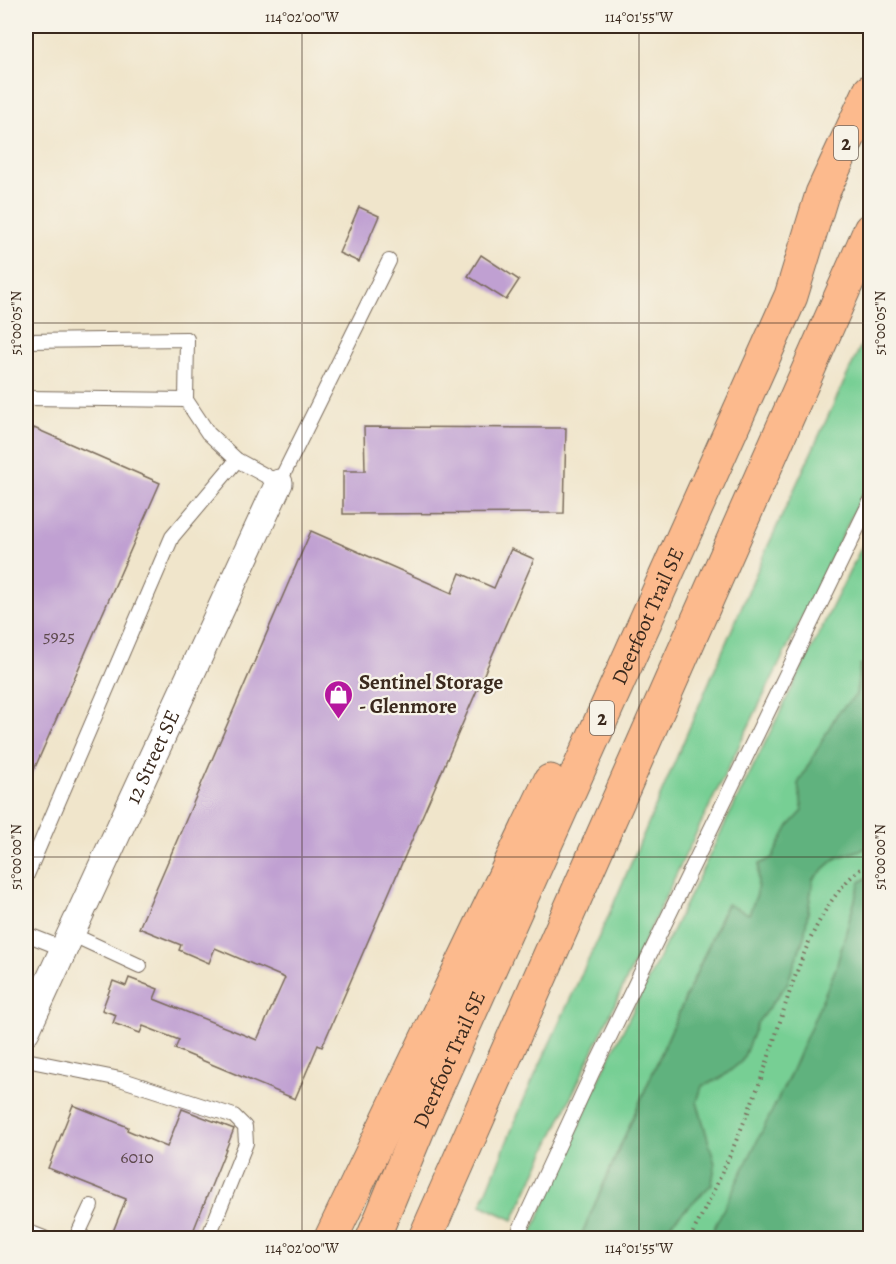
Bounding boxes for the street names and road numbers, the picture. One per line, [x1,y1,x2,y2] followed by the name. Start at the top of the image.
[834,126,858,160] road number: 2
[605,543,691,689] street label: Deerfoot Trail SE
[590,701,614,735] road number: 2
[119,705,186,808] street label: 12 Street SE
[406,986,492,1133] street label: Deerfoot Trail SE

